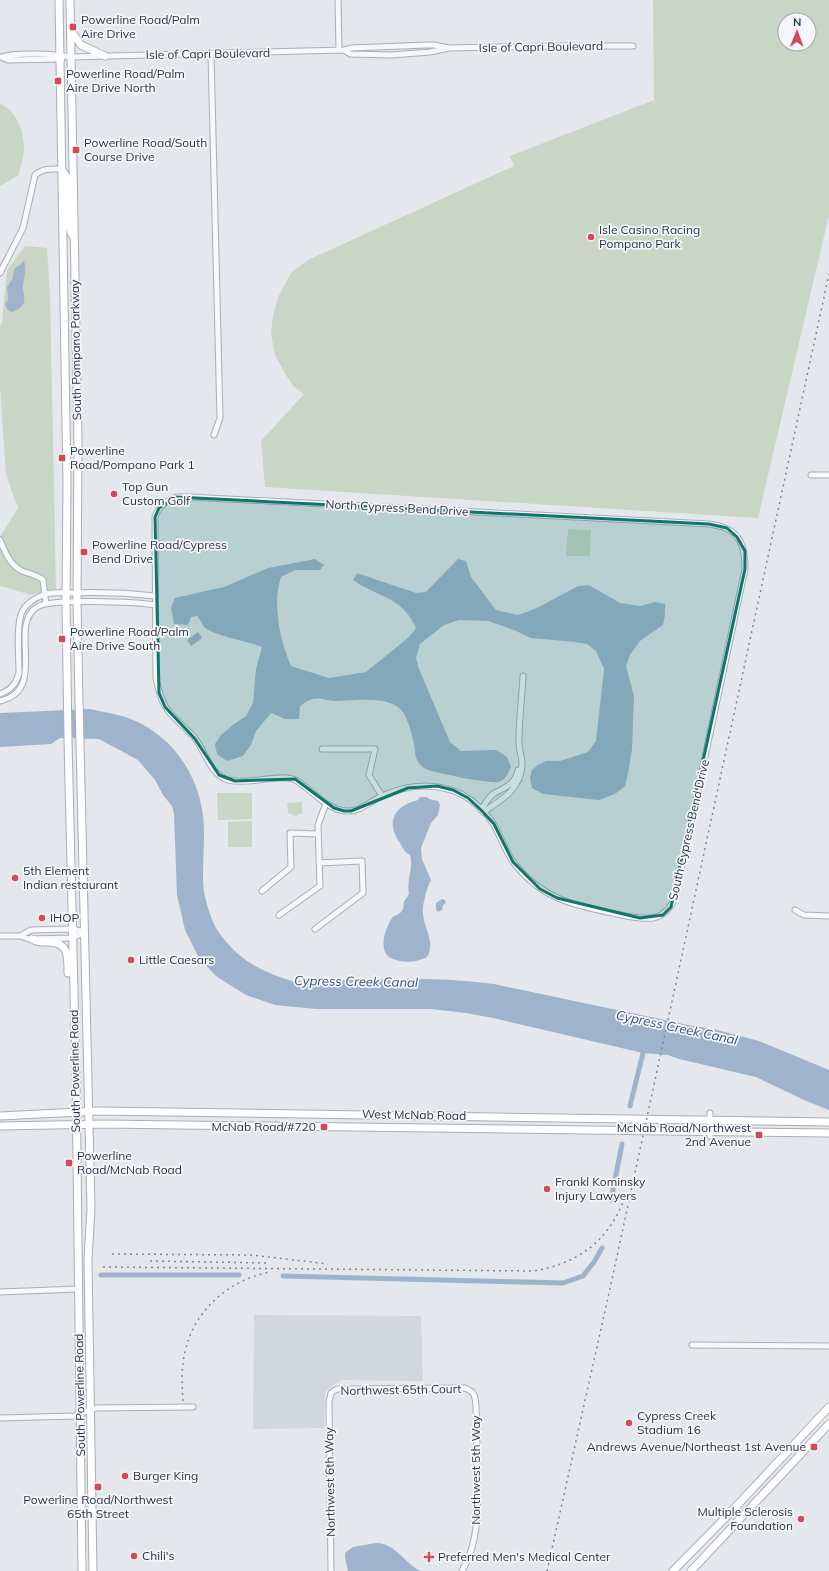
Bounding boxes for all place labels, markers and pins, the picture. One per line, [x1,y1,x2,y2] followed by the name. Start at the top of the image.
[81,12,200,41] place label: Powerline Road/Palm Aire Drive
[68,22,78,32] marker: Powerline Road/Palm Aire Drive
[66,66,185,95] place label: Powerline Road/Palm Aire Drive North
[53,76,63,86] marker: Powerline Road/Palm Aire Drive North
[84,135,207,164] place label: Powerline Road/South Course Drive
[71,145,81,155] marker: Powerline Road/South Course Drive
[599,222,700,251] place label: Isle Casino Racing Pompano Park
[586,232,596,242] marker: Isle Casino Racing Pompano Park
[70,443,195,472] place label: Powerline Road/Pompano Park 1
[57,453,67,463] marker: Powerline Road/Pompano Park 1
[122,479,191,508] place label: Top Gun Custom Golf
[109,489,119,499] marker: Top Gun Custom Golf
[92,537,227,566] place label: Powerline Road/Cypress Bend Drive
[79,547,89,557] marker: Powerline Road/Cypress Bend Drive
[70,624,189,653] place label: Powerline Road/Palm Aire Drive South
[57,634,67,644] marker: Powerline Road/Palm Aire Drive South
[23,863,118,892] place label: 5th Element Indian restaurant
[10,873,20,883] marker: 5th Element Indian restaurant
[50,910,80,925] place label: IHOP
[37,913,47,923] marker: IHOP
[139,952,214,967] place label: Little Caesars
[126,955,136,965] marker: Little Caesars
[212,1119,316,1134] place label: McNab Road/#720
[617,1120,751,1149] place label: McNab Road/Northwest 2nd Avenue
[319,1122,329,1132] marker: McNab Road/#720
[754,1130,764,1140] marker: McNab Road/Northwest 2nd Avenue
[77,1148,182,1177] place label: Powerline Road/McNab Road
[64,1158,74,1168] marker: Powerline Road/McNab Road
[555,1174,646,1203] place label: Frankl Kominsky Injury Lawyers
[542,1184,552,1194] marker: Frankl Kominsky Injury Lawyers
[637,1408,717,1437] place label: Cypress Creek Stadium 16
[624,1418,634,1428] marker: Cypress Creek Stadium 16
[587,1439,806,1454] place label: Andrews Avenue/Northeast 1st Avenue
[809,1442,819,1452] marker: Andrews Avenue/Northeast 1st Avenue
[133,1468,198,1483] place label: Burger King
[120,1471,130,1481] marker: Burger King
[93,1482,103,1492] marker: Powerline Road/Northwest 65th Street
[23,1492,173,1521] place label: Powerline Road/Northwest 65th Street
[697,1504,793,1533] place label: Multiple Sclerosis Foundation
[796,1514,806,1524] marker: Multiple Sclerosis Foundation
[142,1548,174,1563] place label: Chili's
[438,1549,611,1564] place label: Preferred Men's Medical Center
[129,1551,139,1561] marker: Chili's
[423,1551,435,1563] marker: Preferred Men's Medical Center

